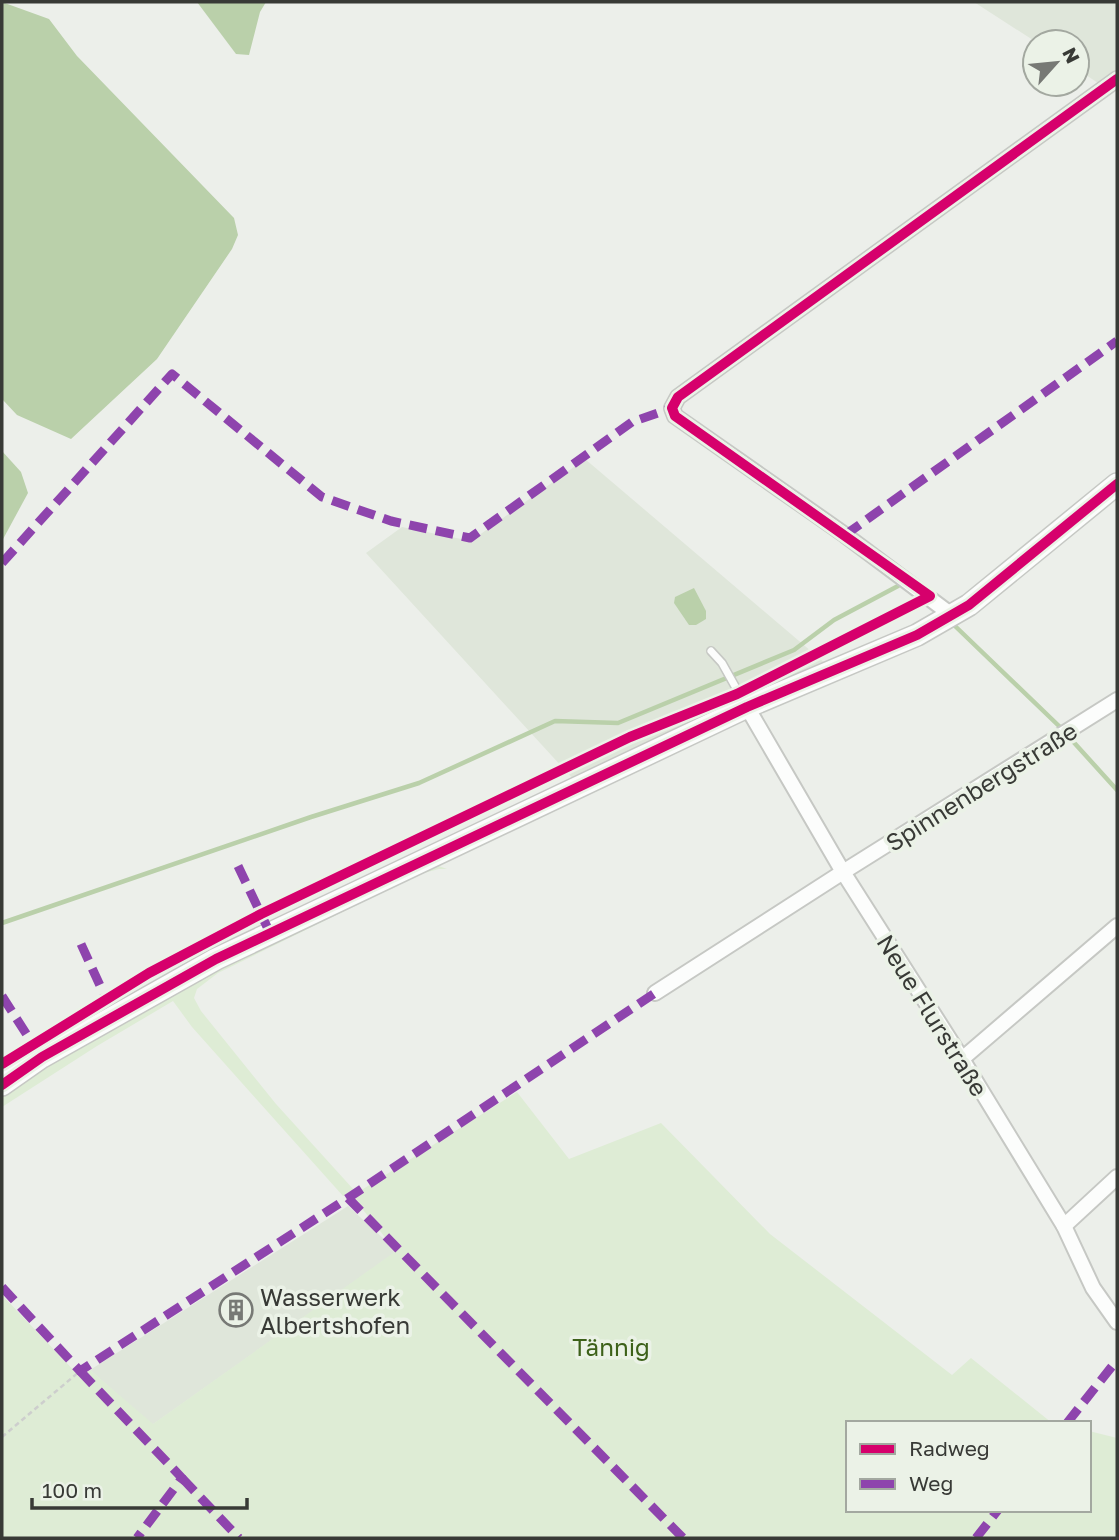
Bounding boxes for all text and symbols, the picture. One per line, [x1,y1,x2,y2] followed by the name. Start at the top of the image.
[1021,28,1091,98] north arrow
[1058,43,1085,67] text: N
[880,715,1082,857] street label: Spinnenbergstraße
[872,929,994,1101] street label: Neue Flurstraße
[260,1282,410,1339] place label: Wasserwerk Albertshofen
[217,1291,255,1329] building icon: Wasserwerk Albertshofen
[572,1332,650,1361] park label: Tännig
[846,1421,1091,1512] legend
[909,1435,990,1461] text: Radweg
[32,1466,247,1510] scale bar
[909,1470,953,1496] text: Weg
[42,1477,102,1503] text: 100 m

